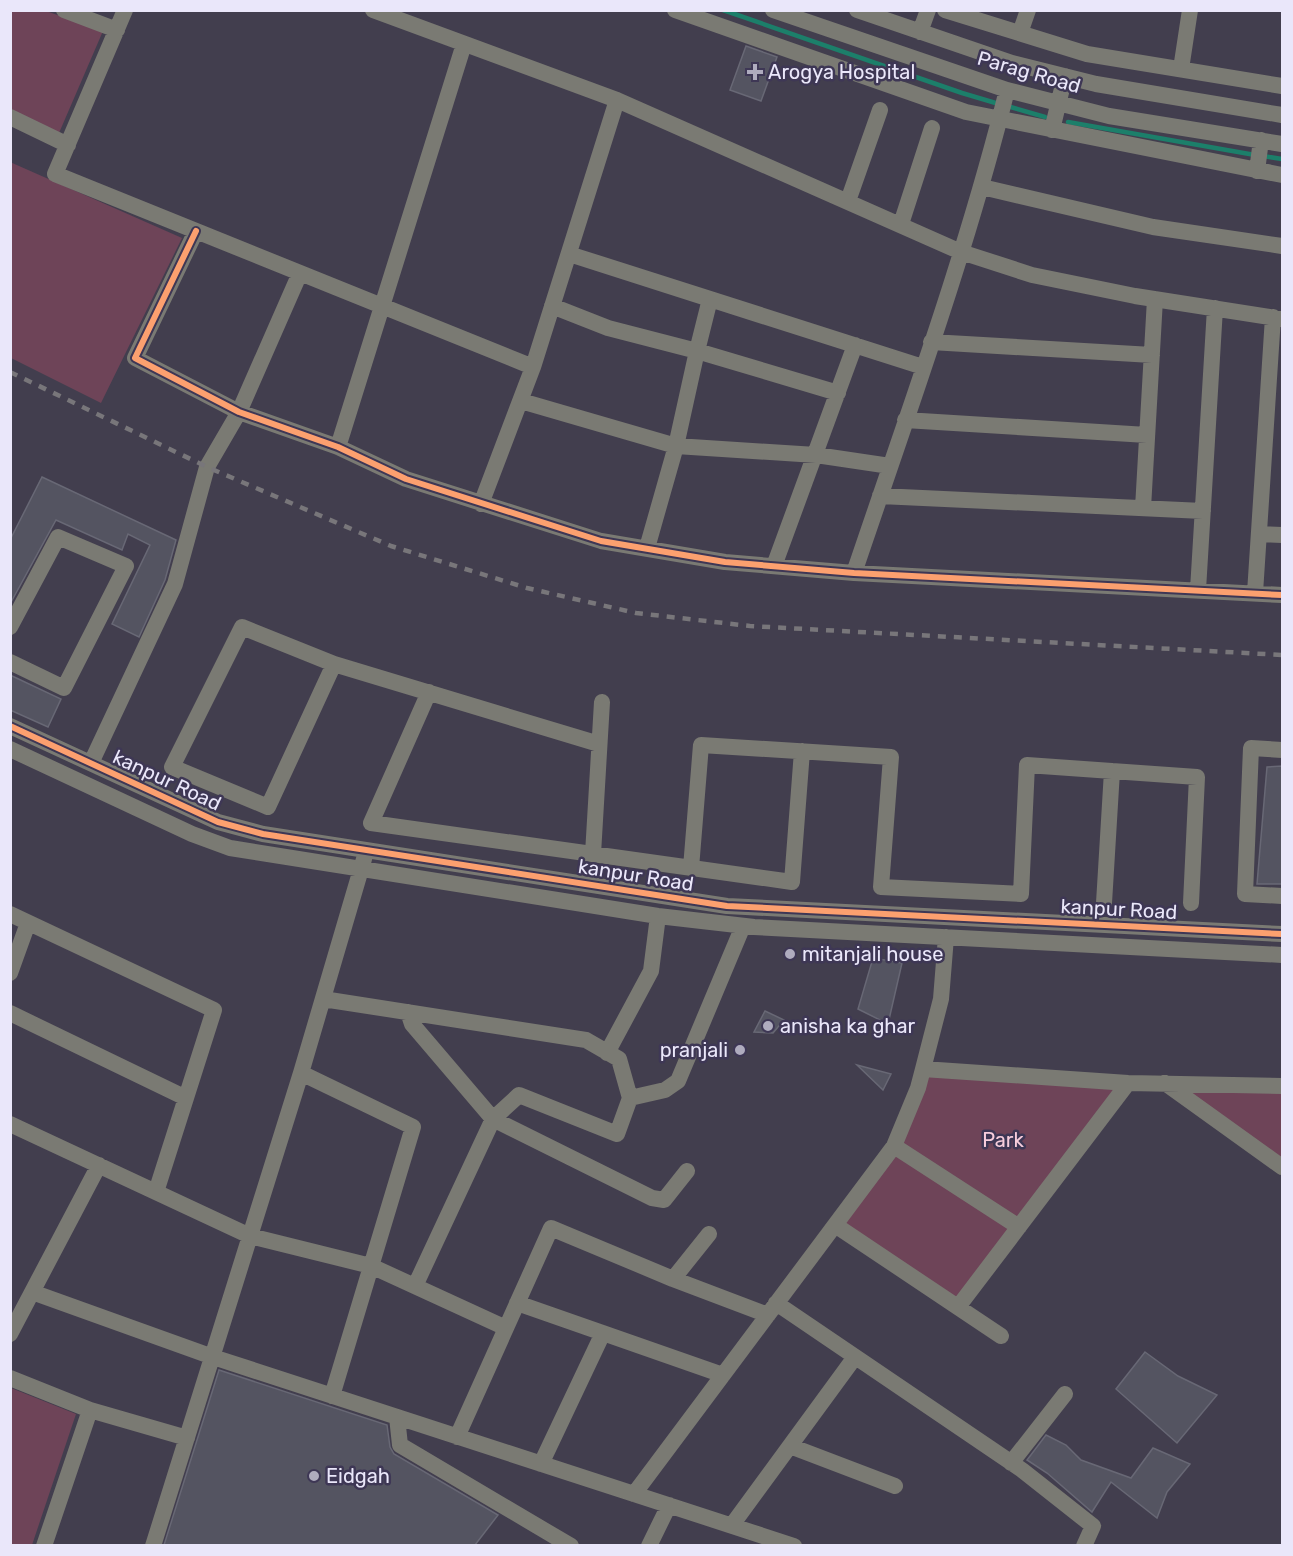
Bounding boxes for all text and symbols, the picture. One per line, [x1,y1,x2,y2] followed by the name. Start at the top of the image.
[975,46,1083,98] street label: Parag Road
[768,60,915,84] place label: Arogya Hospital
[746,63,764,81] marker: Arogya Hospital
[109,744,225,816] street label: kanpur Road
[576,854,696,896] street label: kanpur Road
[1060,894,1178,924] street label: kanpur Road
[802,942,943,966] place label: mitanjali house
[783,947,797,961] marker: mitanjali house
[780,1014,916,1038] place label: anisha ka ghar
[761,1019,775,1033] marker: anisha ka ghar
[660,1038,728,1062] place label: pranjali
[733,1043,747,1057] marker: pranjali
[982,1128,1024,1152] park label: Park
[326,1464,390,1488] place label: Eidgah
[307,1469,321,1483] marker: Eidgah

